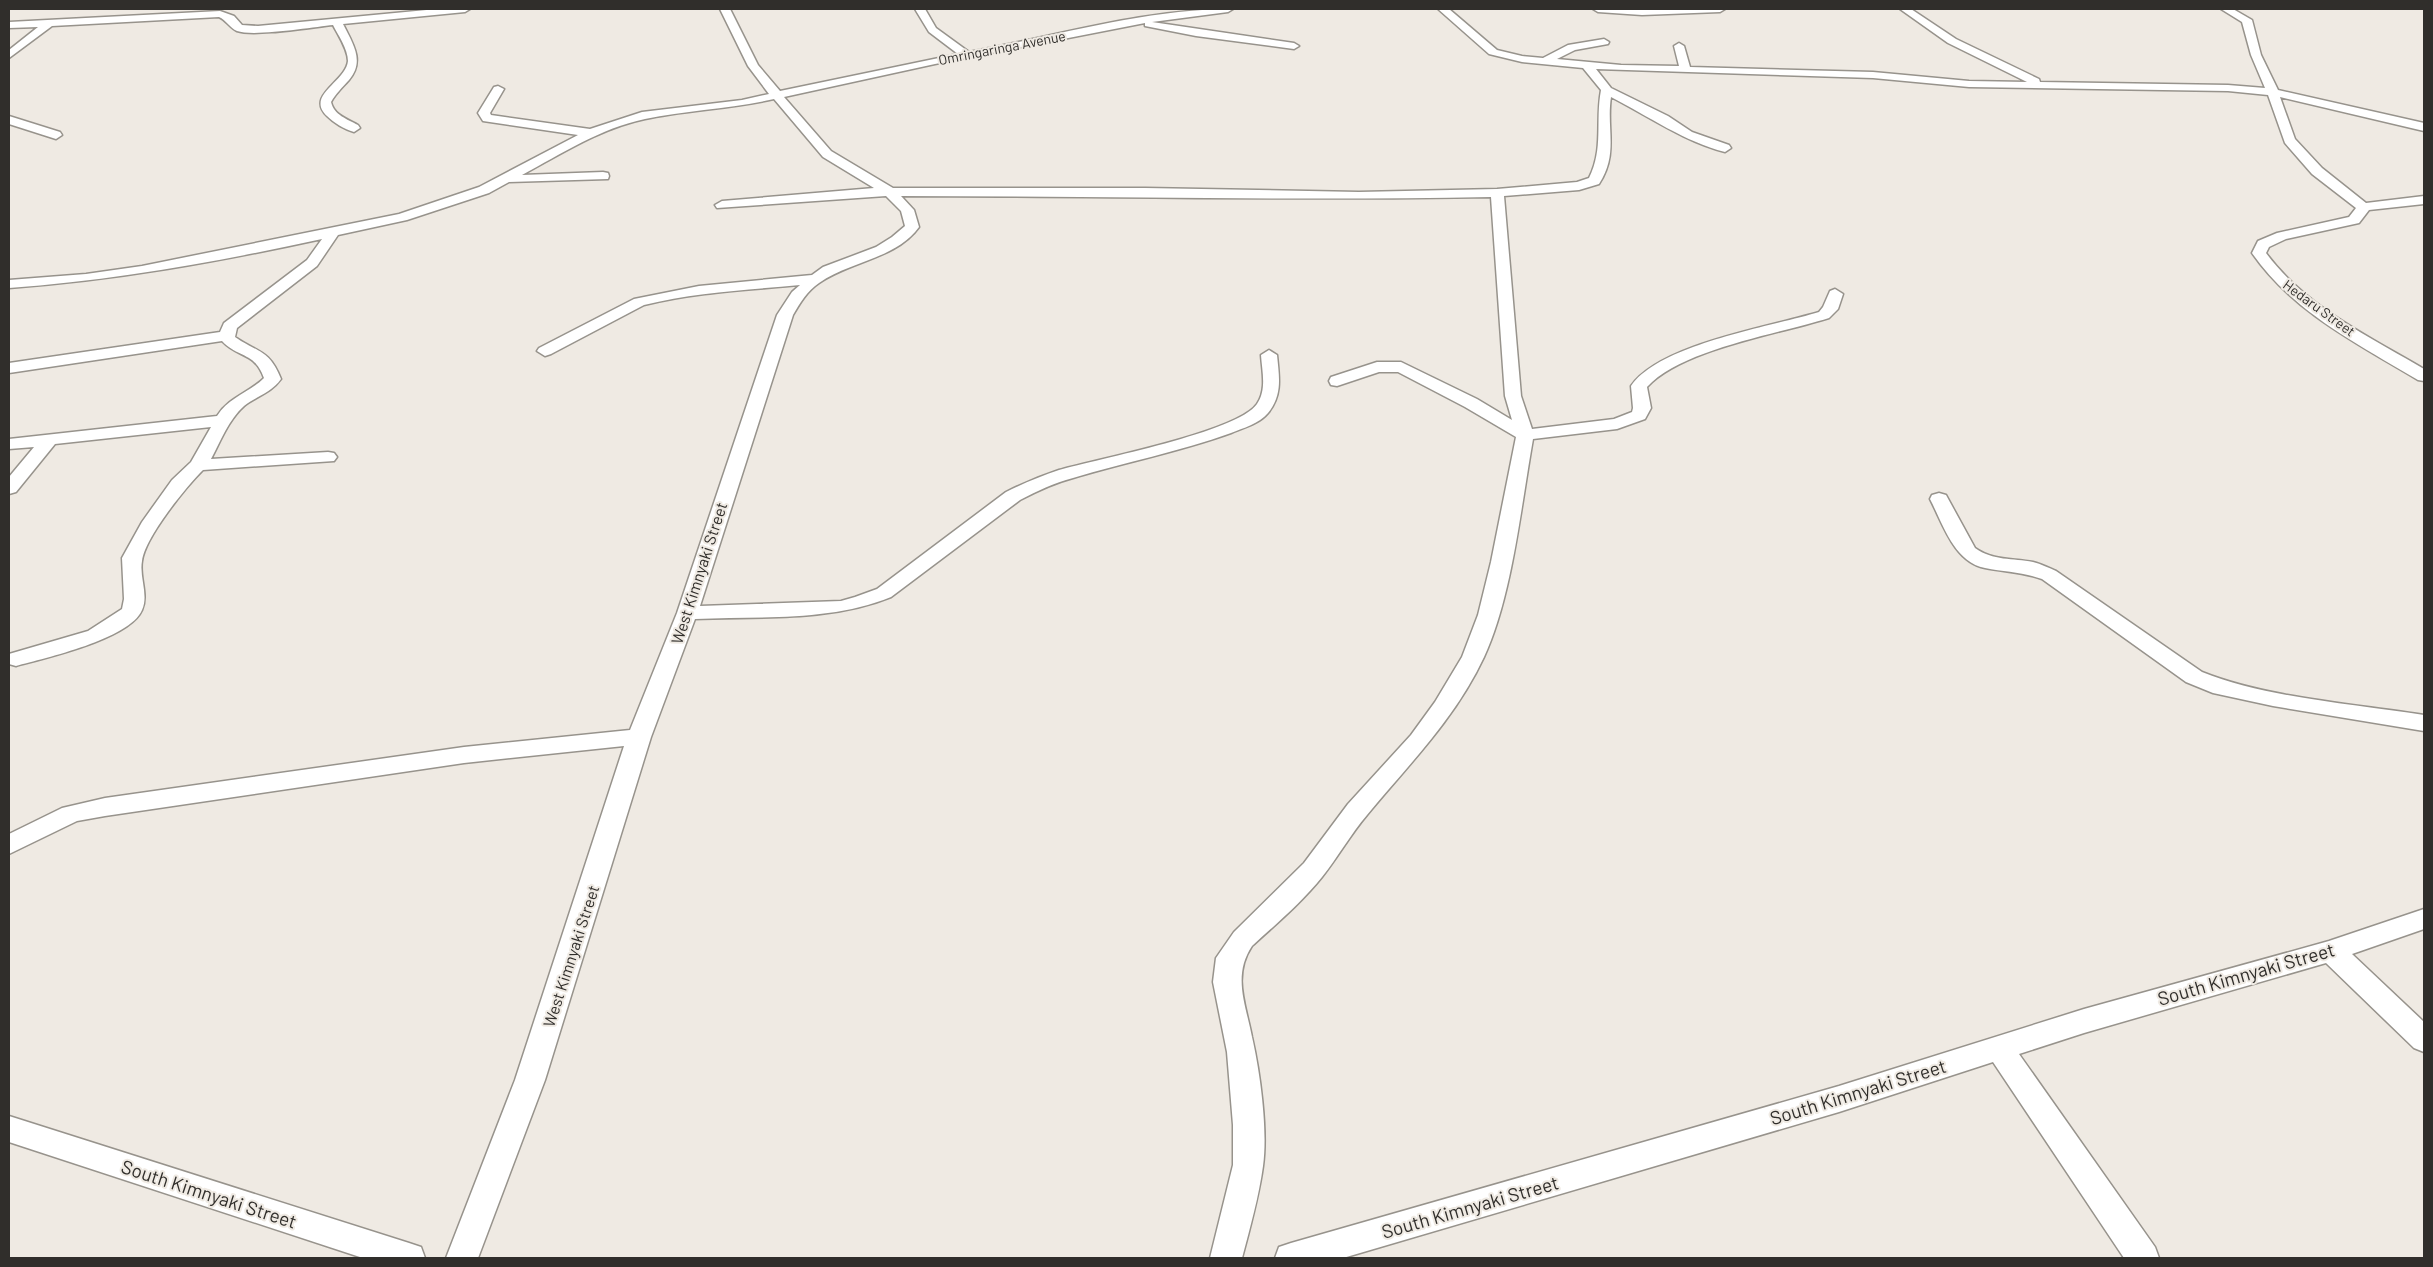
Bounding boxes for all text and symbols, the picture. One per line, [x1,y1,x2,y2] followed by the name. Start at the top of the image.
[937,27,1067,68] street label: Omringaringa Avenue
[2280,276,2359,339] street label: Hedaru Street
[667,499,730,646] street label: West Kimnyaki Street
[539,882,602,1029] street label: West Kimnyaki Street
[2155,937,2337,1010] street label: South Kimnyaki Street
[1767,1054,1949,1129] street label: South Kimnyaki Street
[119,1154,300,1233] street label: South Kimnyaki Street
[1379,1170,1561,1243] street label: South Kimnyaki Street

